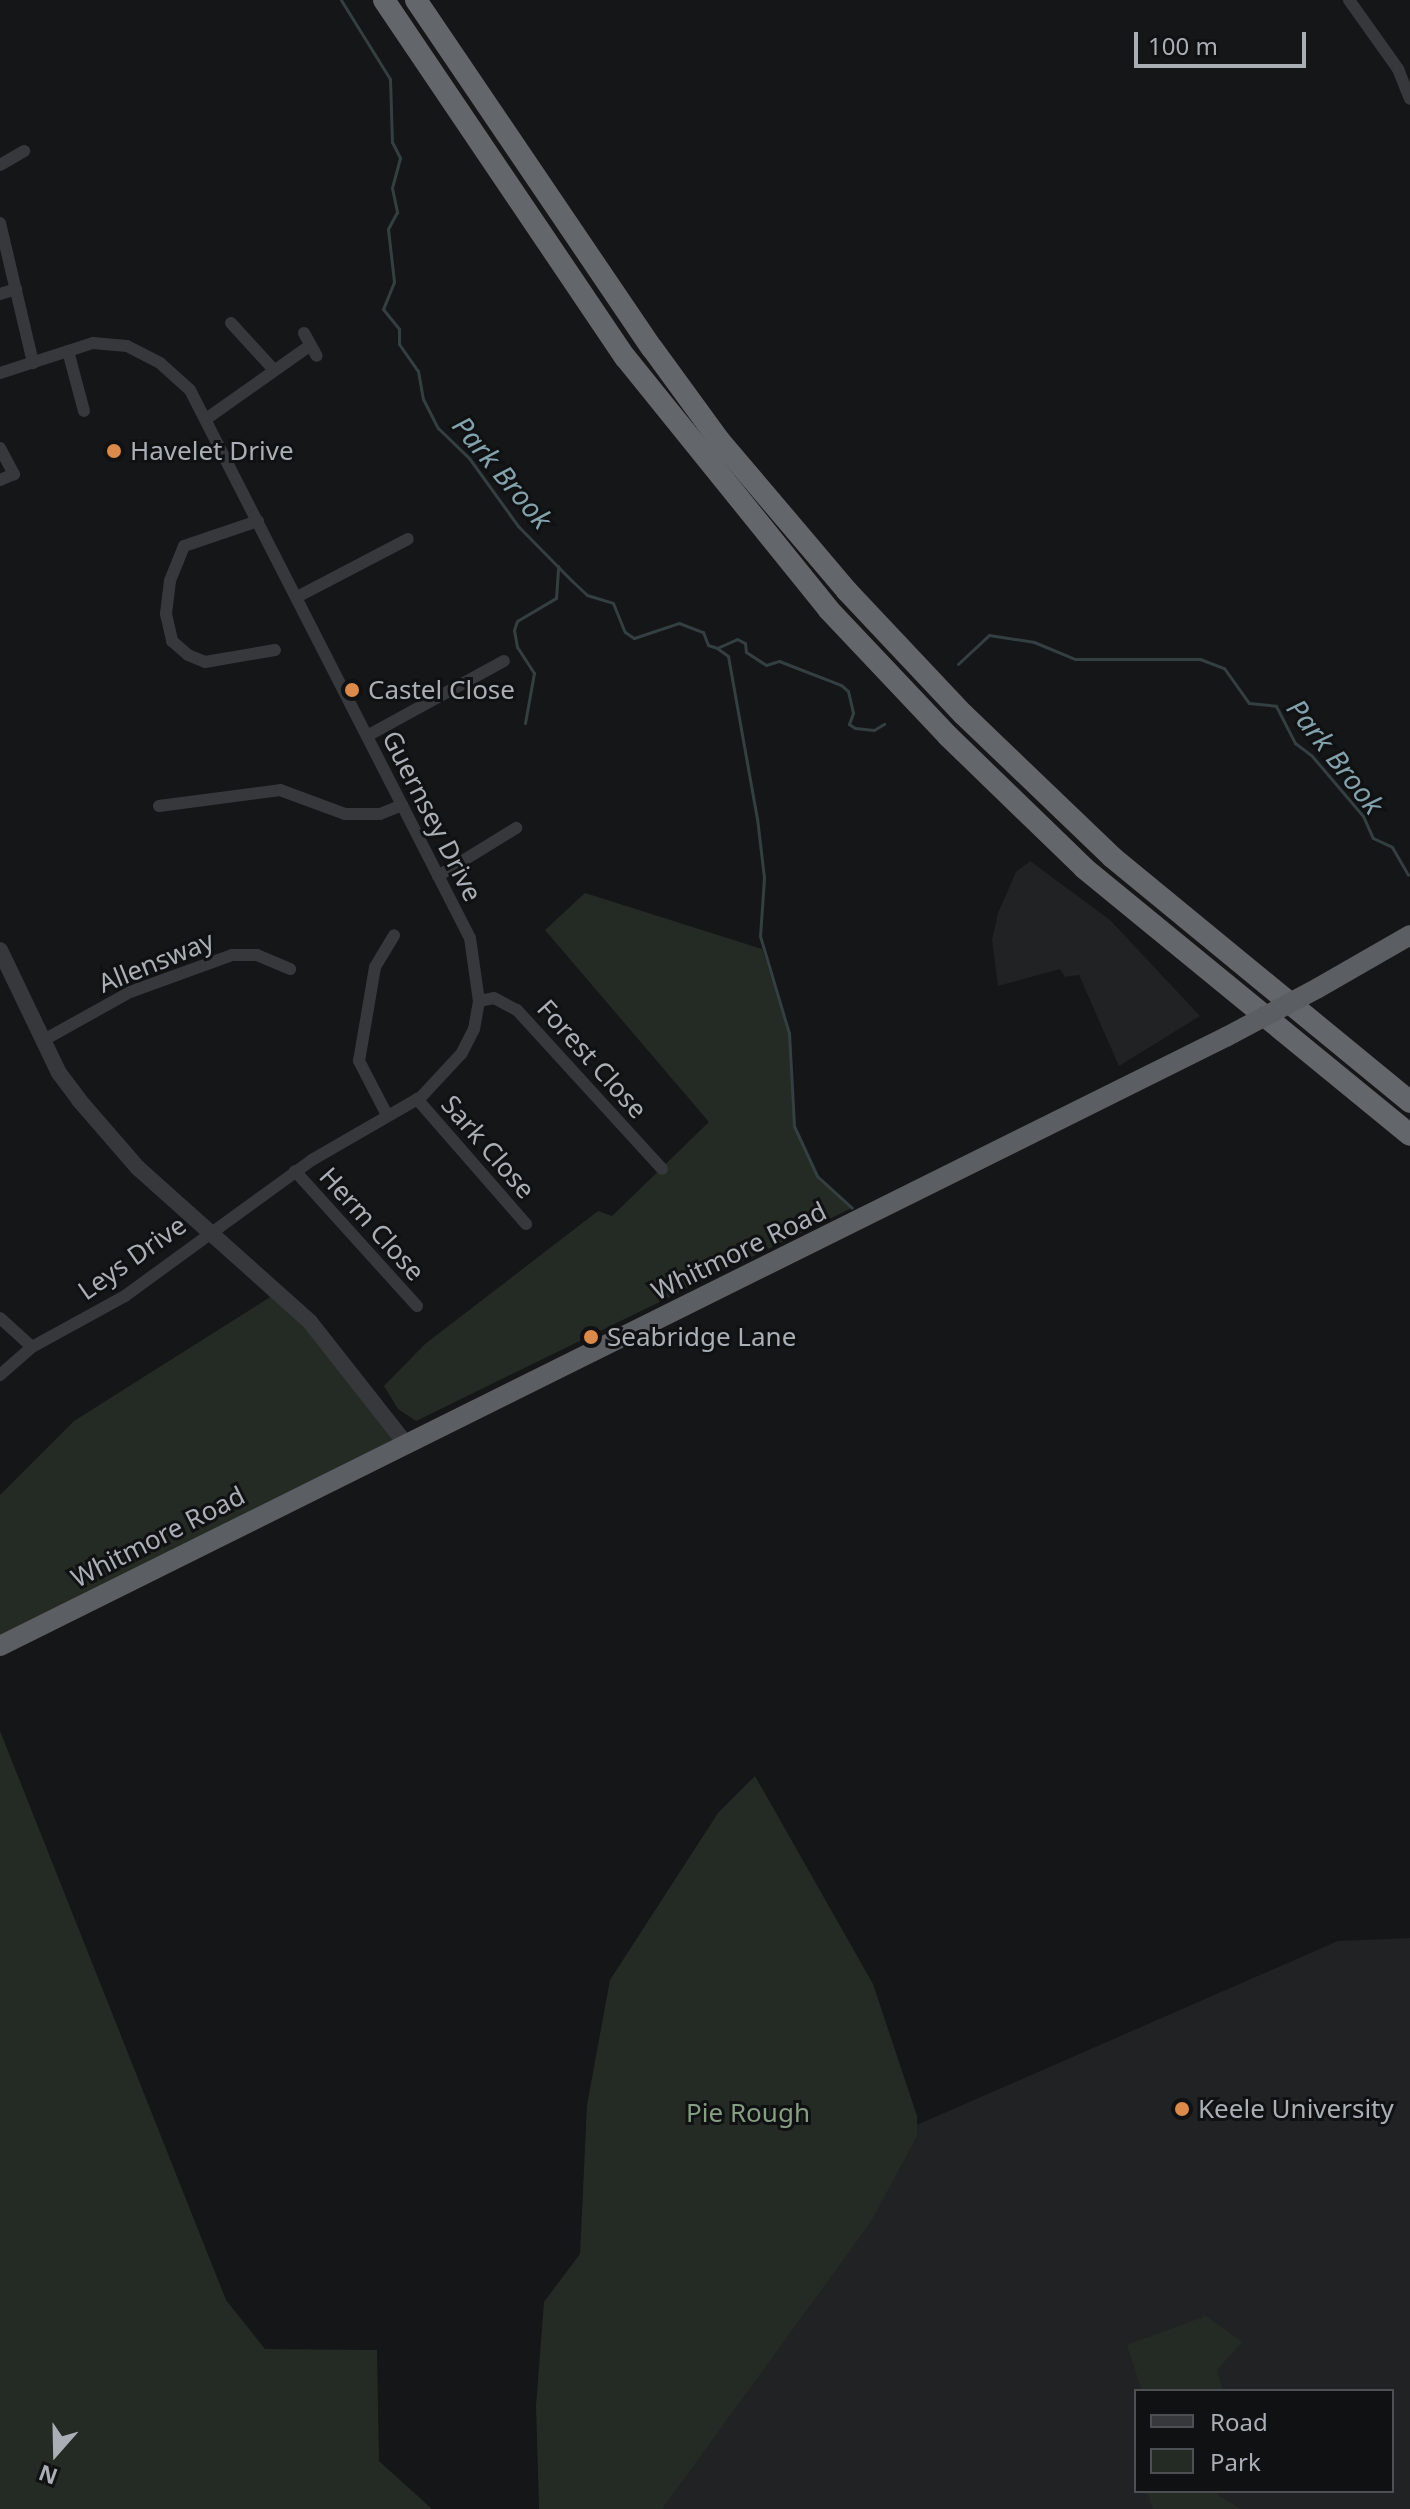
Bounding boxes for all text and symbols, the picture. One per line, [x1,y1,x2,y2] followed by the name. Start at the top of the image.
[1138,16,1310,66] scale bar
[1148,29,1218,62] text: 100 m
[446,409,560,535] water label: Park Brook
[130,435,294,467] place label: Havelet Drive
[105,442,123,460] marker: Havelet Drive
[368,674,515,706] place label: Castel Close
[343,681,361,699] marker: Castel Close
[1281,692,1391,820] water label: Park Brook
[376,725,488,907] street label: Guernsey Drive
[94,925,218,999] street label: Allensway
[531,993,653,1125] street label: Forest Close
[435,1089,541,1205] street label: Sark Close
[313,1161,431,1287] street label: Herm Close
[647,1195,831,1307] street label: Whitmore Road
[72,1210,192,1306] street label: Leys Drive
[607,1321,796,1353] place label: Seabridge Lane
[582,1328,600,1346] marker: Seabridge Lane
[66,1480,250,1594] street label: Whitmore Road
[1198,2093,1394,2125] place label: Keele University
[686,2097,810,2129] park label: Pie Rough
[1173,2100,1191,2118] marker: Keele University
[1134,2389,1394,2493] legend
[1210,2405,1268,2438] text: Road
[16,2413,96,2493] north arrow
[1210,2445,1261,2478] text: Park
[34,2458,61,2493] text: N

